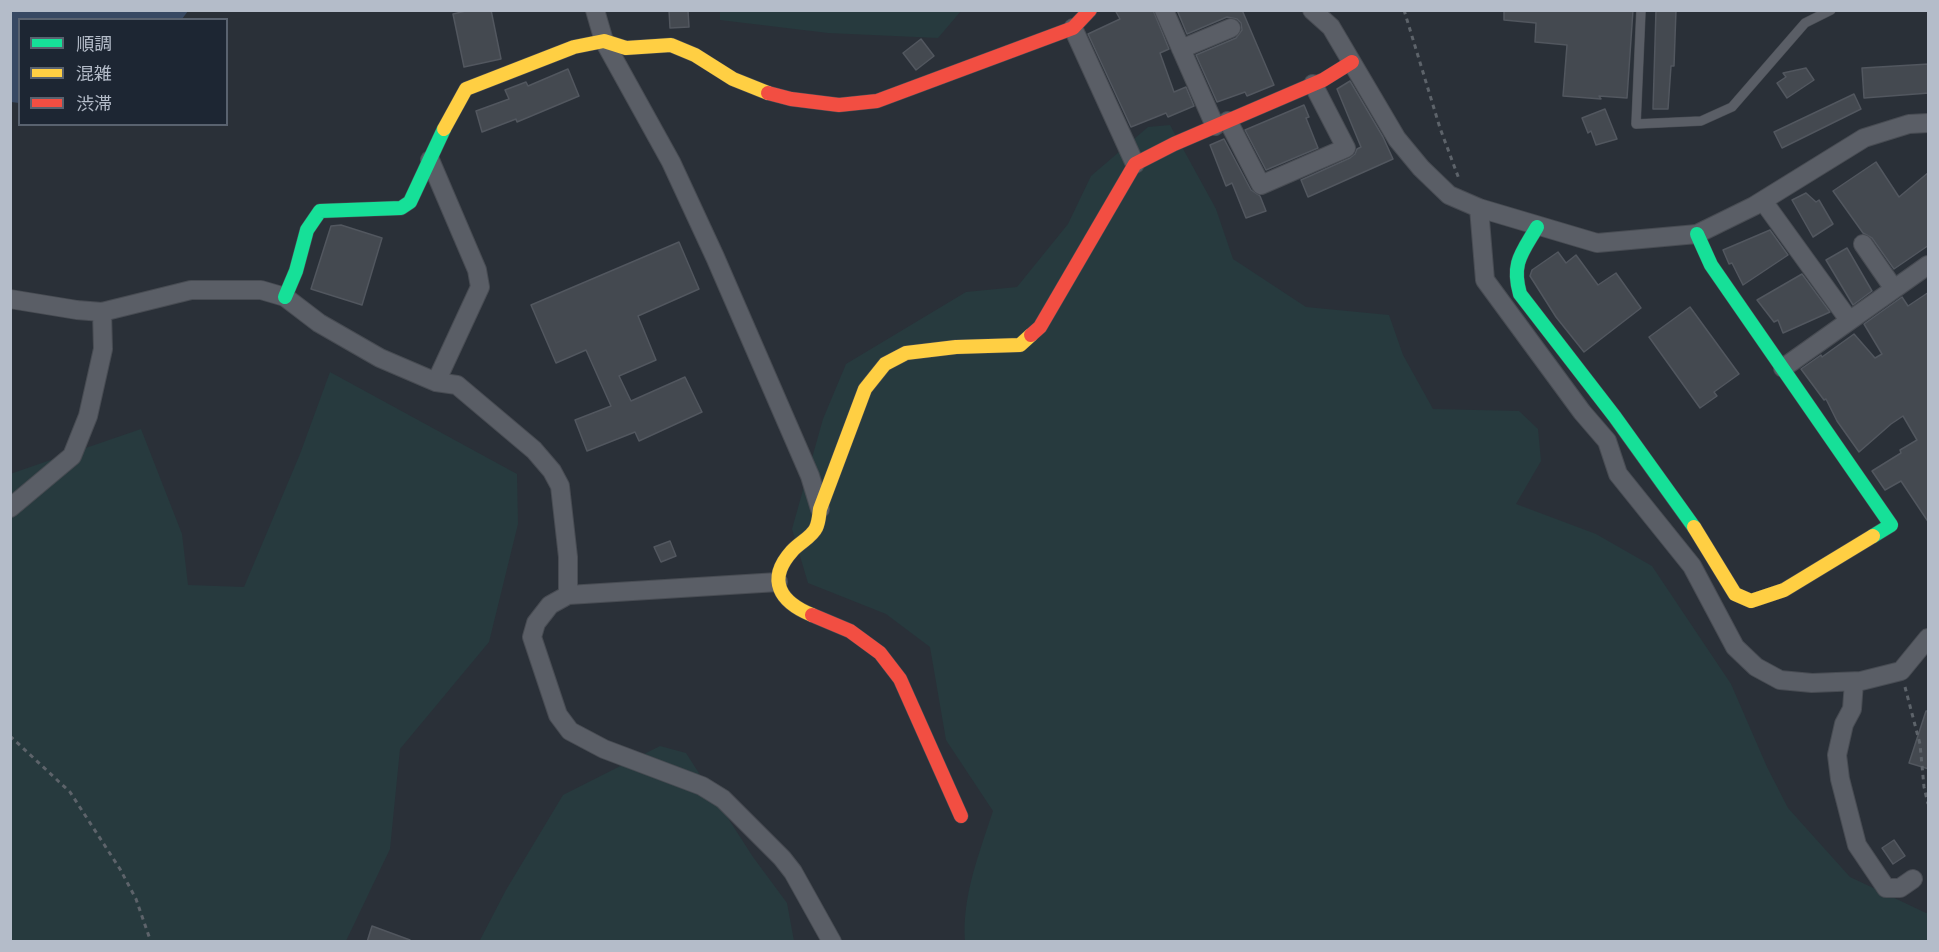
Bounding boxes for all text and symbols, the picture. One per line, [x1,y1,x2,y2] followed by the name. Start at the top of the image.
[18,18,228,126] legend
[76,34,112,57] text: 順調
[76,64,112,87] text: 混雑
[76,94,112,117] text: 渋滞

